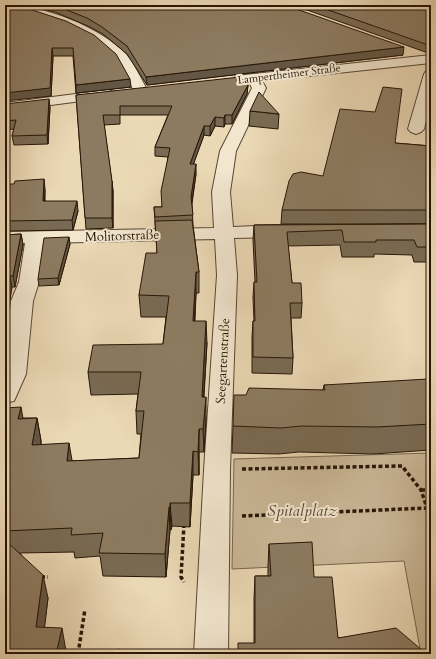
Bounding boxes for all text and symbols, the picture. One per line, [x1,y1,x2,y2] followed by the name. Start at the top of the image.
[237,60,341,88] street label: Lampertheimer Straße
[84,226,160,246] street label: Molitorstraße
[212,318,234,404] street label: Seegartenstraße
[267,500,337,522] park label: Spitalplatz

